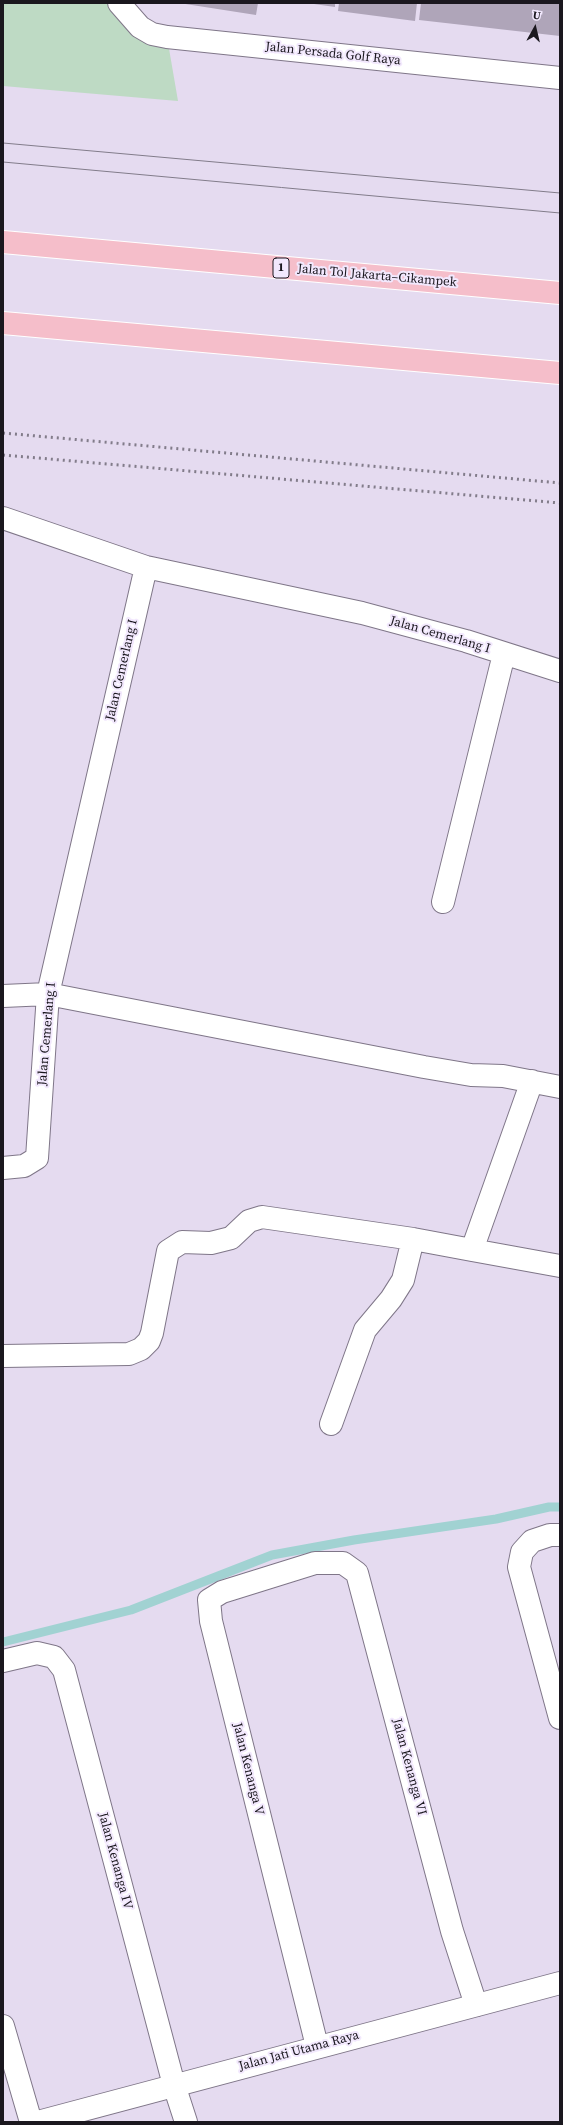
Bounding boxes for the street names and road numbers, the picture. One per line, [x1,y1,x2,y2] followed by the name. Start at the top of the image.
[264,39,402,69] street label: Jalan Persada Golf Raya
[273,258,289,278] road number: 1
[297,261,457,291] street label: Jalan Tol Jakarta–Cikampek
[388,613,492,657] street label: Jalan Cemerlang I
[103,618,141,722] street label: Jalan Cemerlang I
[35,982,59,1086] street label: Jalan Cemerlang I
[389,1717,429,1817] street label: Jalan Kenanga VI
[229,1721,267,1817] street label: Jalan Kenanga V
[95,1811,135,1911] street label: Jalan Kenanga IV
[237,2027,361,2075] street label: Jalan Jati Utama Raya

